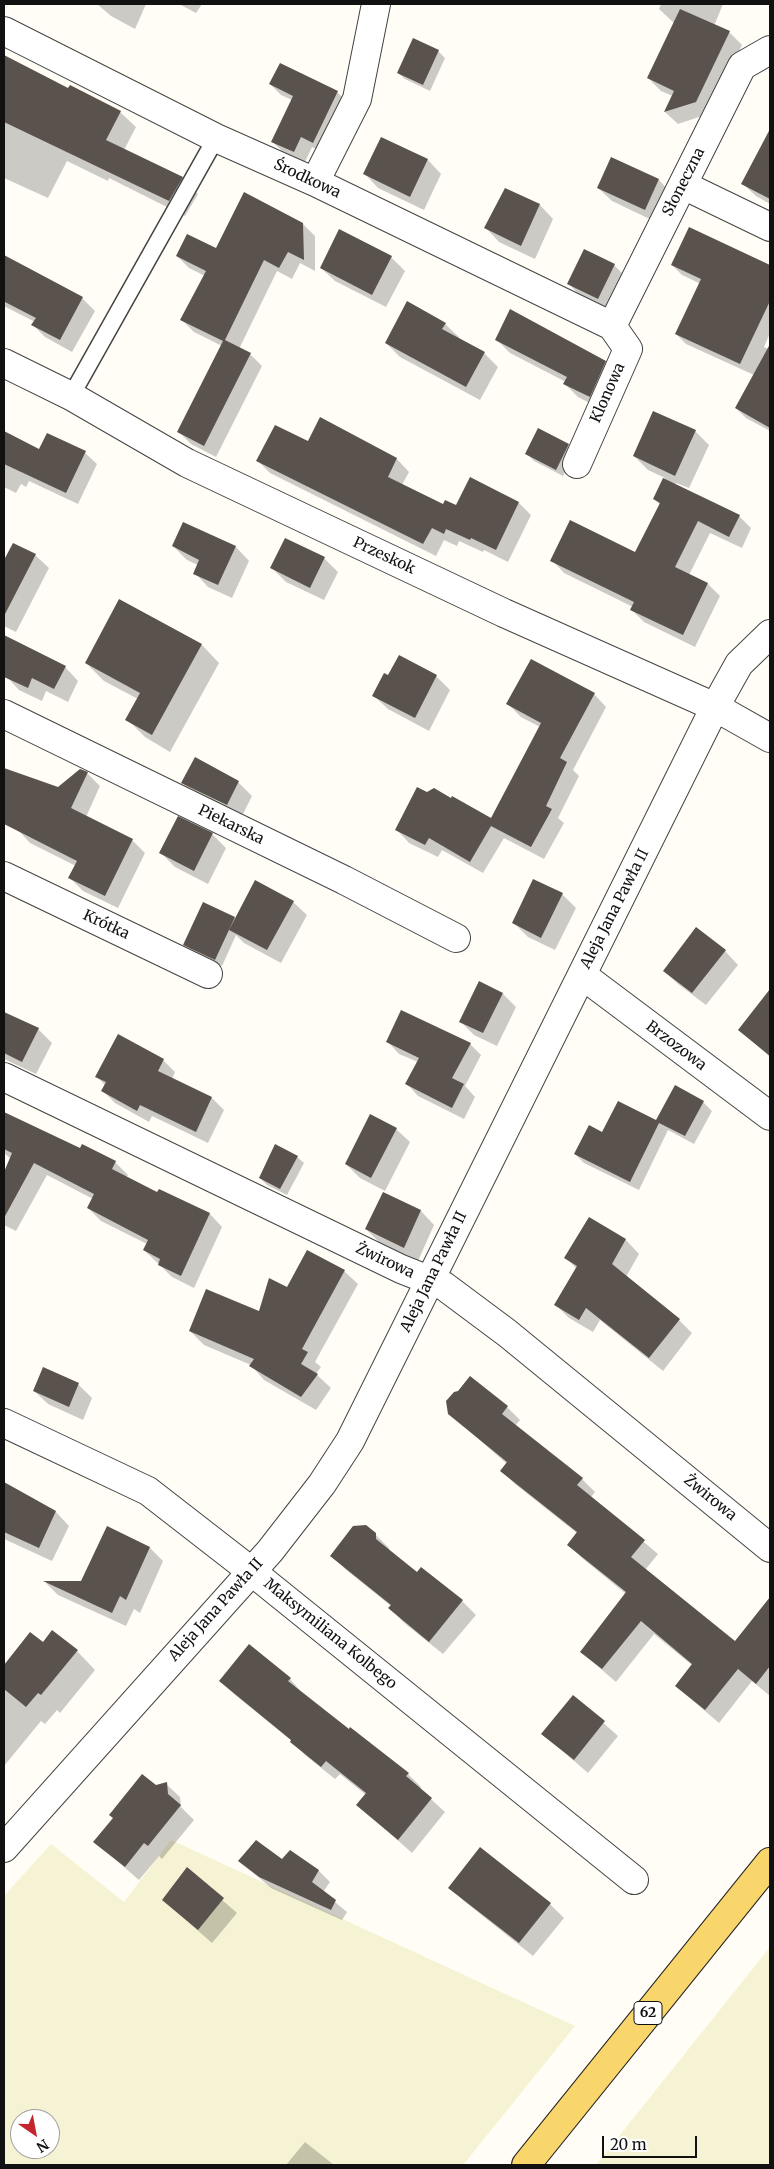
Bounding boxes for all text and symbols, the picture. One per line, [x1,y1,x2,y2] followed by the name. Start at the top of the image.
[659,145,709,219] street label: Słoneczna
[271,156,343,202] street label: Środkowa
[587,360,629,426] street label: Klonowa
[350,534,418,578] street label: Przeskok
[195,801,267,849] street label: Piekarska
[577,846,653,972] street label: Aleja Jana Pawła II
[80,906,132,944] street label: Krótka
[642,1017,710,1075] street label: Brzozowa
[397,1209,471,1335] street label: Aleja Jana Pawła II
[353,1240,417,1282] street label: Żwirowa
[680,1471,740,1525] street label: Żwirowa
[165,1555,267,1665] street label: Aleja Jana Pawła II
[260,1575,400,1693] street label: Maksymiliana Kolbego
[634,2002,662,2025] road number: 62
[10,2109,60,2159] north arrow
[604,2126,699,2158] scale bar
[33,2135,52,2156] text: N
[610,2135,647,2154] text: 20 m

